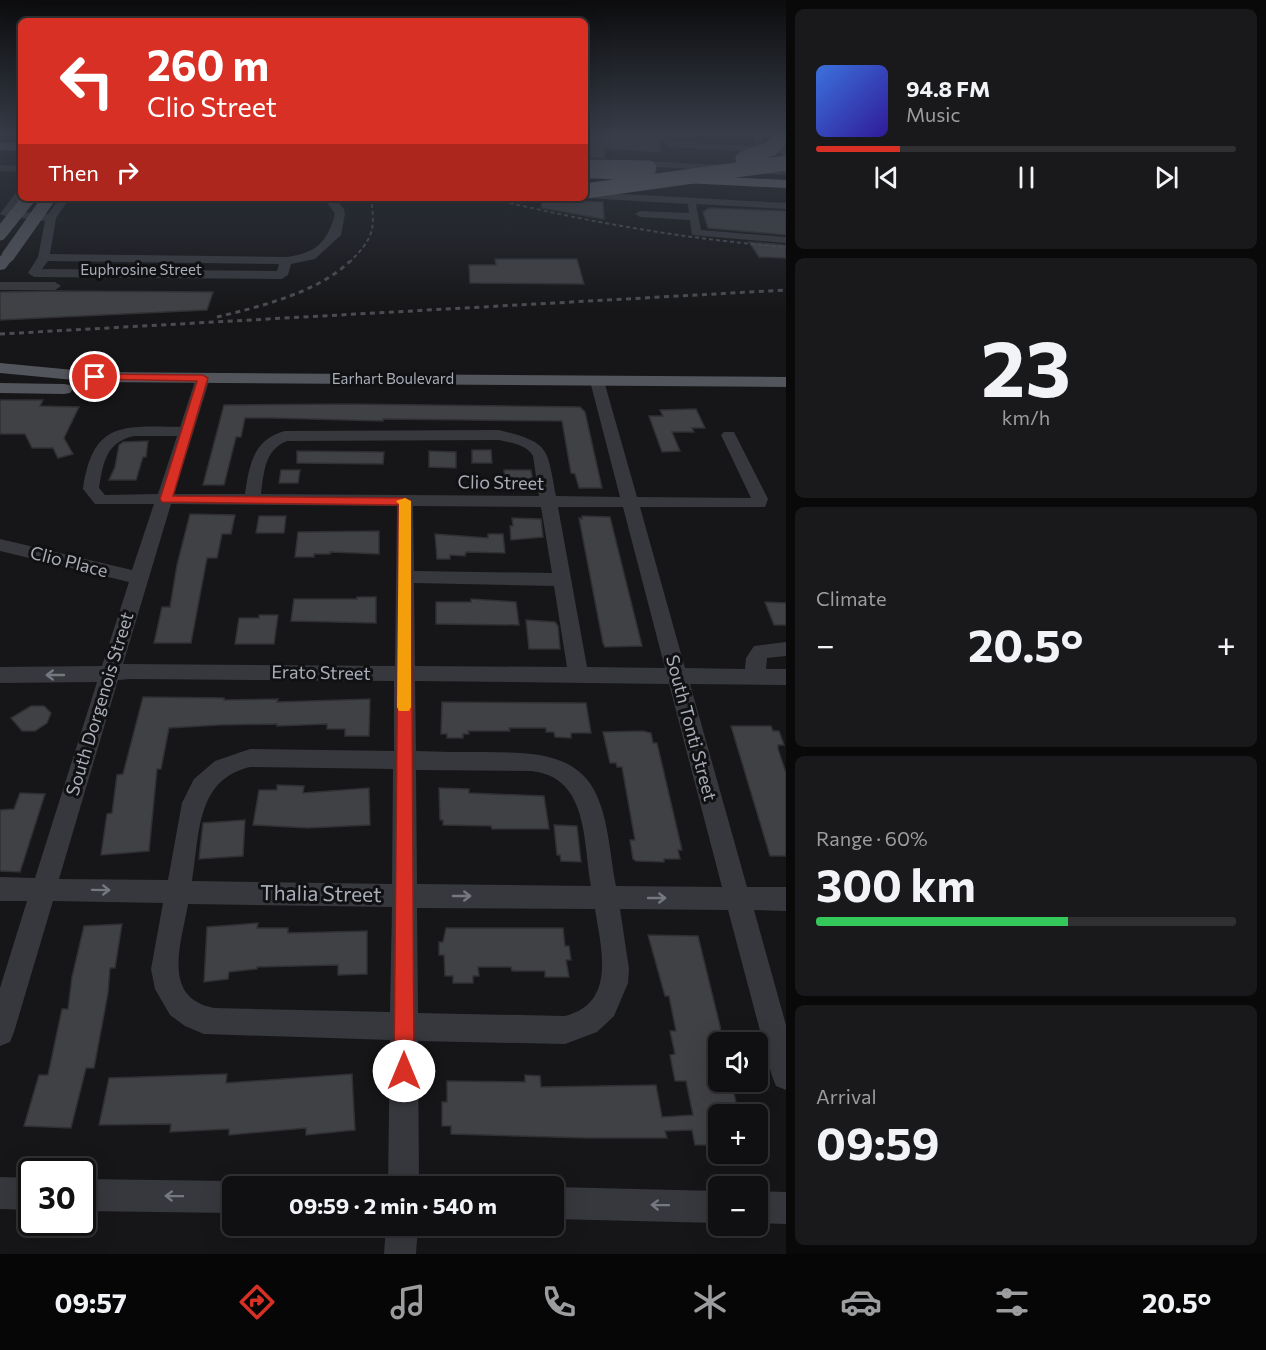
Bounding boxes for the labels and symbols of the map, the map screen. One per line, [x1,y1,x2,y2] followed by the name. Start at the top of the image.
[80,260,202,278] street label: Euphrosine Street
[69,351,120,402] pin
[332,369,454,387] street label: Earhart Boulevard
[458,470,545,494] street label: Clio Street
[28,541,110,581] street label: Clio Place
[61,609,137,798] street label: South Dorgenois Street
[662,652,722,803] street label: South Tonti Street
[271,660,371,684] street label: Erato Street
[45,669,65,681] one-way arrow
[260,879,382,906] street label: Thalia Street
[91,884,111,896] one-way arrow
[452,890,472,902] one-way arrow
[647,892,667,903] one-way arrow
[372,1039,436,1103] position arrow
[18,1158,96,1236] speed limit sign: 30
[165,1190,185,1202] one-way arrow
[651,1200,671,1211] one-way arrow

